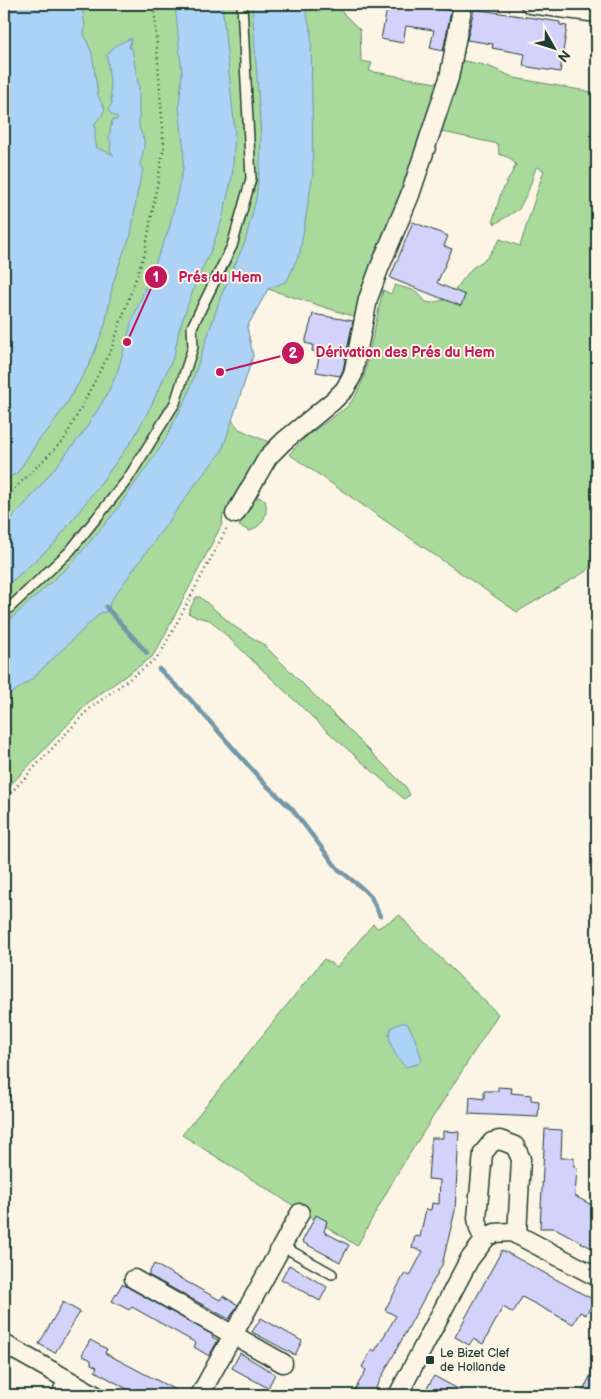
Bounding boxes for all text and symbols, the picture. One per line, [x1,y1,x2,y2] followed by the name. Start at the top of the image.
[528,22,578,72] north arrow
[554,46,574,65] text: N
[143,263,272,292] callout: Prés du Hem
[153,268,159,287] text: 1
[178,269,262,286] text: Prés du Hem
[280,338,505,367] callout: Dérivation des Prés du Hem
[289,344,298,363] text: 2
[315,344,495,361] text: Dérivation des Prés du Hem
[440,1346,510,1375] place label: Le Bizet Clef de Hollande
[424,1354,436,1366] marker: Le Bizet Clef de Hollande

